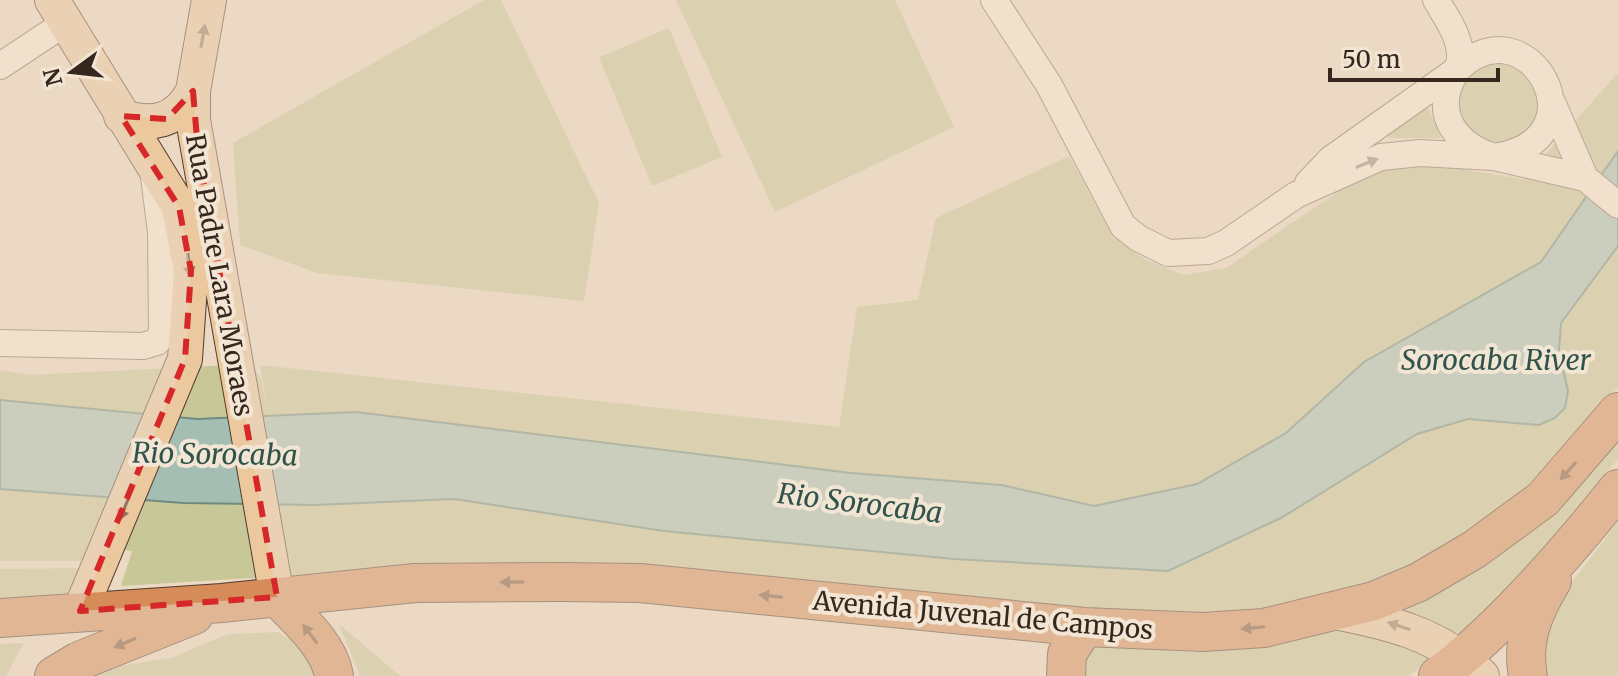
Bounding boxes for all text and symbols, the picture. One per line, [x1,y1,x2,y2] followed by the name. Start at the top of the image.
[197,23,209,48] one-way arrow
[32,32,112,112] north arrow
[1330,32,1498,82] scale bar
[1342,44,1401,75] text: 50 m
[37,65,68,89] text: N
[179,131,261,419] street label: Rua Padre Lara Moraes
[1355,156,1379,169] one-way arrow
[183,253,196,278] one-way arrow
[1401,342,1592,378] water label: Sorocaba River
[132,435,298,473] water label: Rio Sorocaba
[1559,462,1577,481] one-way arrow
[776,475,944,531] water label: Rio Sorocaba
[117,497,130,521] one-way arrow
[499,576,524,588] one-way arrow
[811,584,1154,646] street label: Avenida Juvenal de Campos
[758,590,783,603] one-way arrow
[1387,620,1411,632] one-way arrow
[1240,622,1265,635] one-way arrow
[303,624,319,644] one-way arrow
[113,637,136,650] one-way arrow

